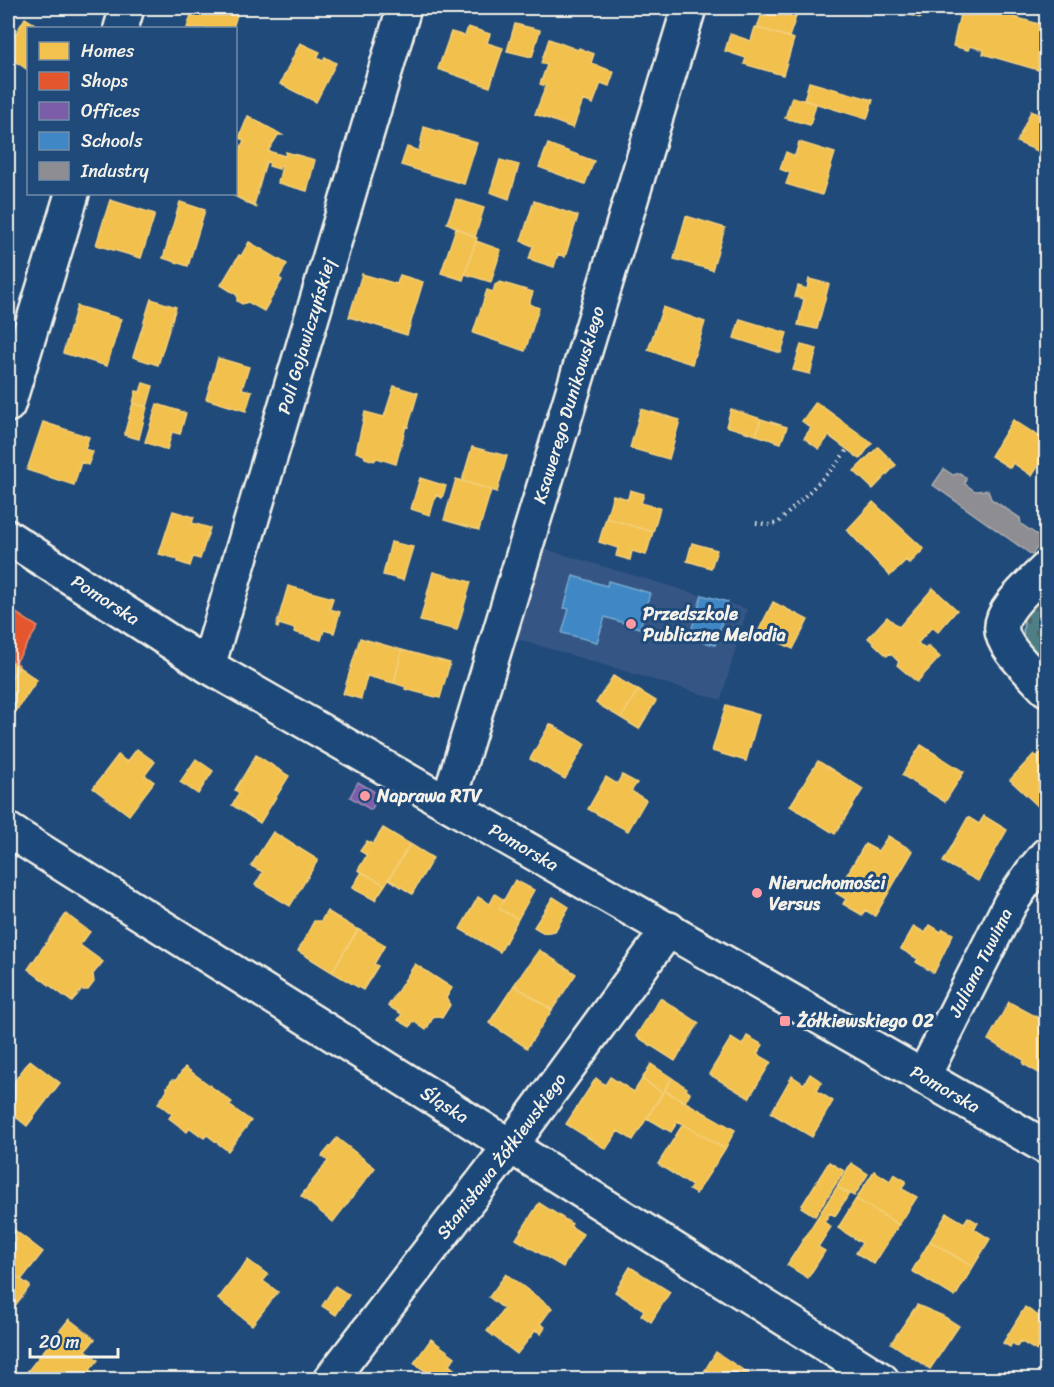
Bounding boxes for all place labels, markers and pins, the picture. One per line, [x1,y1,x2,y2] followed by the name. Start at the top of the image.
[643,598,786,651] place label: Przedszkole Publiczne Melodia
[624,617,638,631] marker: Przedszkole Publiczne Melodia
[376,780,483,812] place label: Naprawa RTV
[358,789,372,803] marker: Naprawa RTV
[768,867,887,920] place label: Nieruchomości Versus
[750,886,764,900] marker: Nieruchomości Versus
[796,1005,934,1037] place label: Żółkiewskiego 02
[778,1014,792,1028] marker: Żółkiewskiego 02

